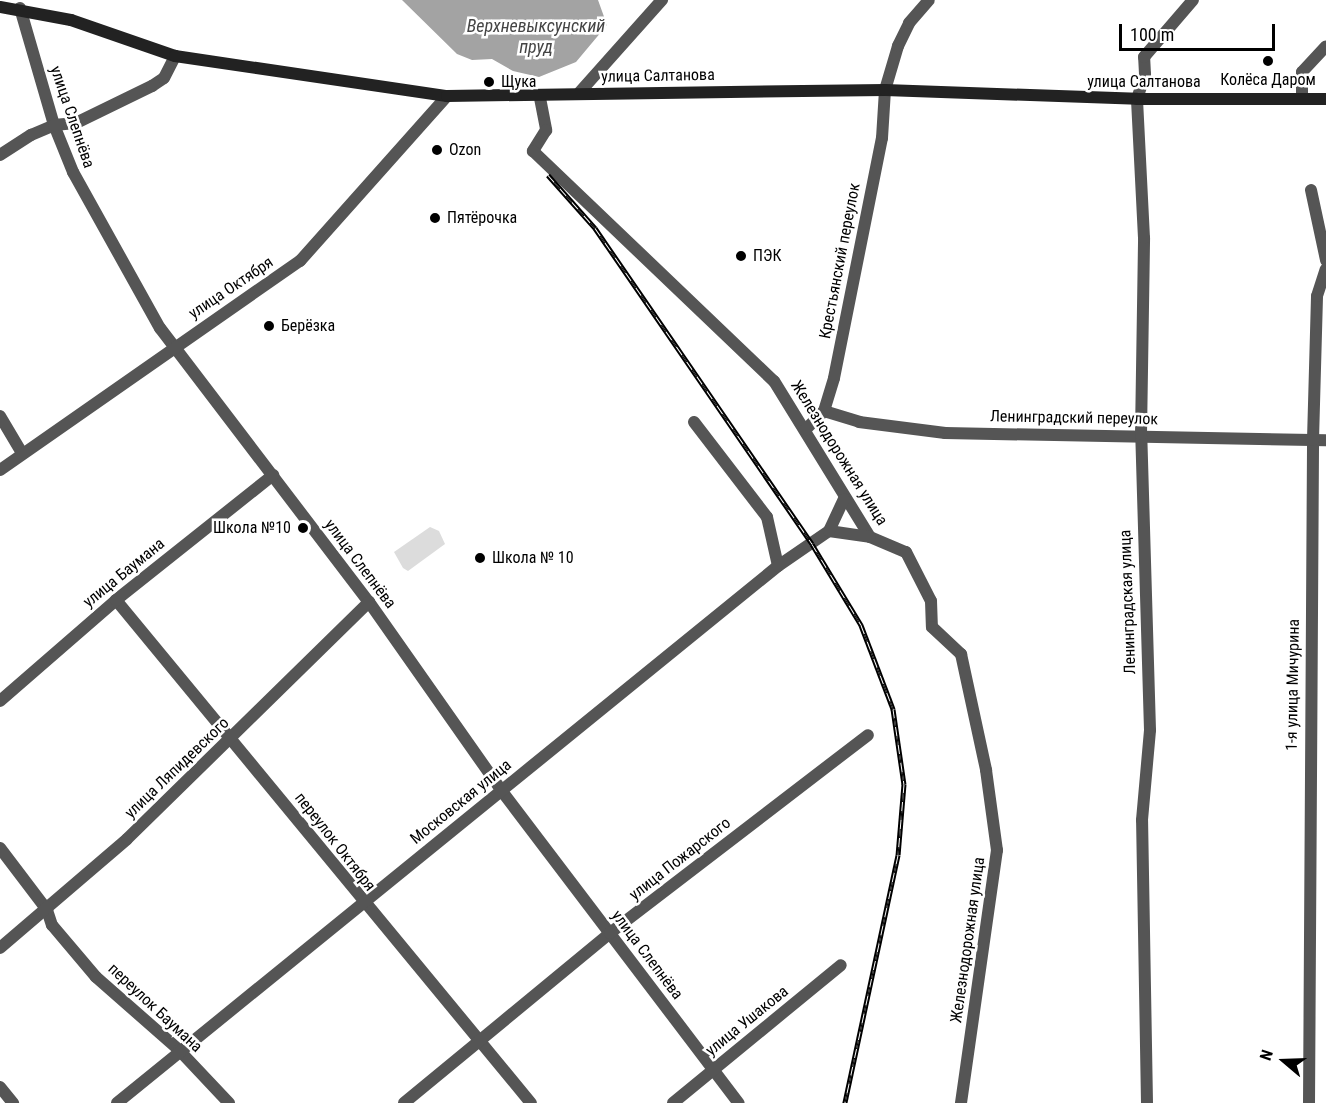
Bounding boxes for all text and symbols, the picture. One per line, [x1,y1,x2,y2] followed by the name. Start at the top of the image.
[1122,12,1278,50] scale bar
[467,16,605,58] water label: Верхневыксунский пруд
[1130,24,1174,45] text: 100 m
[1261,54,1275,68] marker: Колёса Даром
[46,63,98,171] street label: улица Слепнёва
[601,65,715,87] street label: улица Салтанова
[1220,70,1316,90] place label: Колёса Даром
[501,72,536,92] place label: Щука
[1087,72,1201,92] street label: улица Салтанова
[482,75,496,89] marker: Щука
[449,140,481,160] place label: Ozon
[430,143,444,157] marker: Ozon
[815,182,865,340] street label: Крестьянский переулок
[447,208,517,228] place label: Пятёрочка
[428,211,442,225] marker: Пятёрочка
[753,246,781,266] place label: ПЭК
[734,249,748,263] marker: ПЭК
[185,253,277,323] street label: улица Октября
[281,316,335,336] place label: Берёзка
[262,319,276,333] marker: Берёзка
[787,377,891,529] street label: Железнодорожная улица
[990,407,1158,429] street label: Ленинградский переулок
[320,516,400,612] street label: улица Слепнёва
[213,518,291,538] place label: Школа №10
[296,521,310,535] marker: Школа №10
[1116,529,1140,675] street label: Ленинградская улица
[79,534,169,612] street label: улица Баумана
[492,548,574,568] place label: Школа № 10
[473,551,487,565] marker: Школа № 10
[1282,619,1304,751] street label: 1-я улица Мичурина
[121,713,233,823] street label: улица Ляпидевского
[407,756,515,848] street label: Московская улица
[291,789,379,895] street label: переулок Октября
[626,814,734,904] street label: улица Пожарского
[947,856,989,1024] street label: Железнодорожная улица
[607,907,687,1003] street label: улица Слепнёва
[104,959,206,1057] street label: переулок Баумана
[702,982,792,1060] street label: улица Ушакова
[1254,1031,1314,1091] north arrow
[1256,1047,1277,1063] text: N

